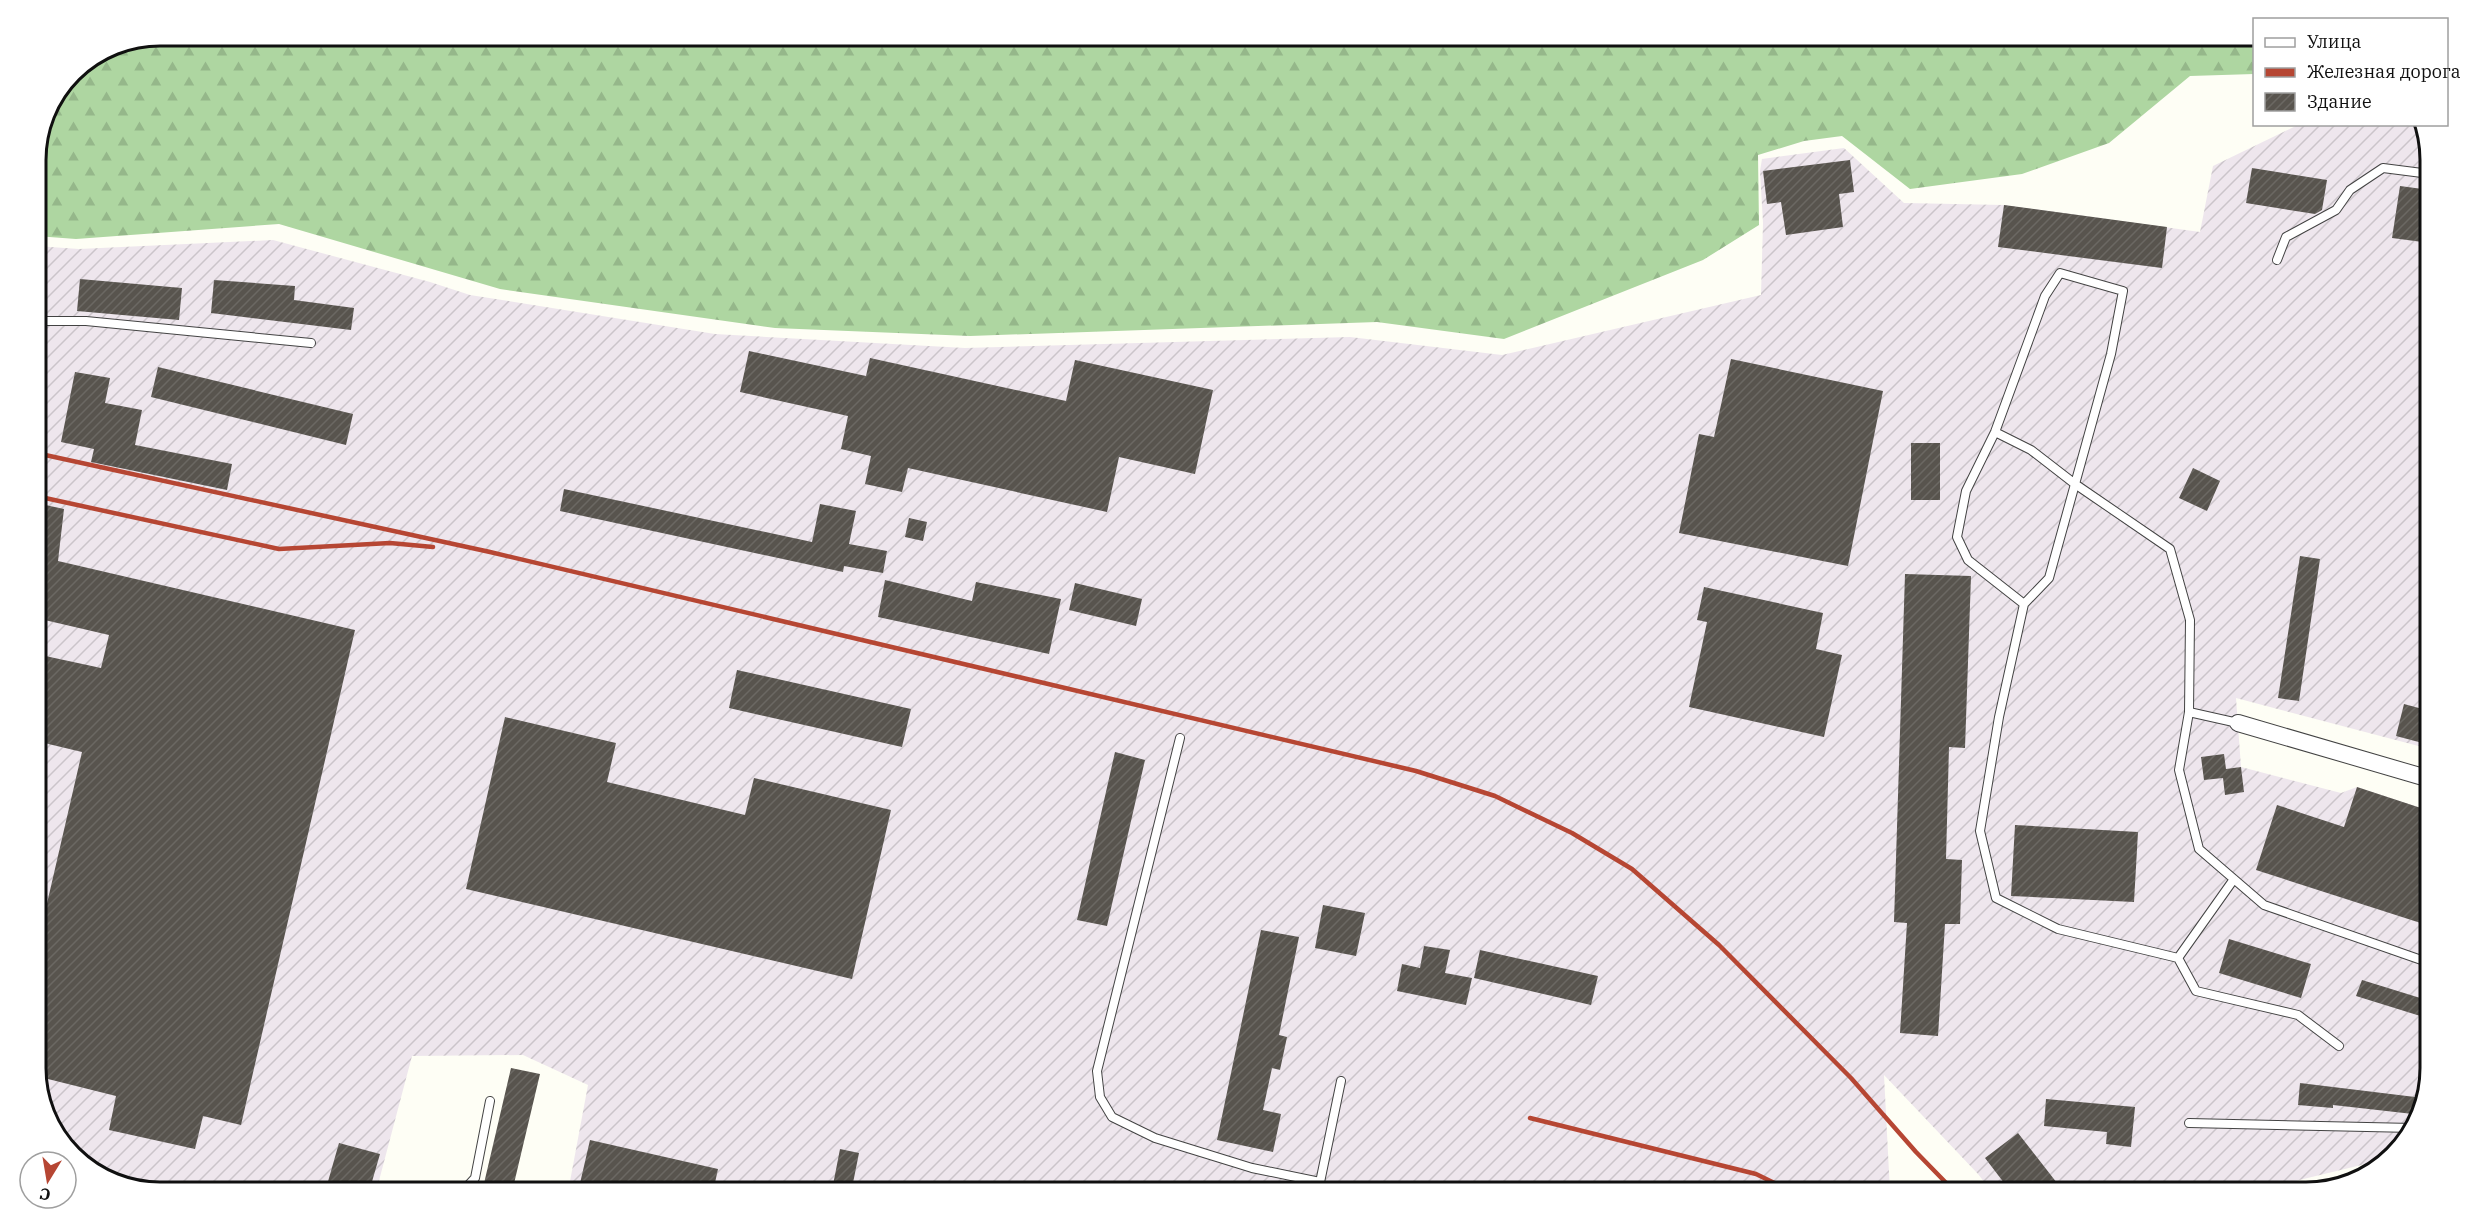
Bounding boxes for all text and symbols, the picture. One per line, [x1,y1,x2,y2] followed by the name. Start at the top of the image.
[2253,18,2448,126] legend
[2307,30,2362,53] text: Улица
[2307,60,2461,83] text: Железная дорога
[2307,90,2372,113] text: Здание
[18,1150,78,1210] north arrow
[38,1184,52,1206] text: С

